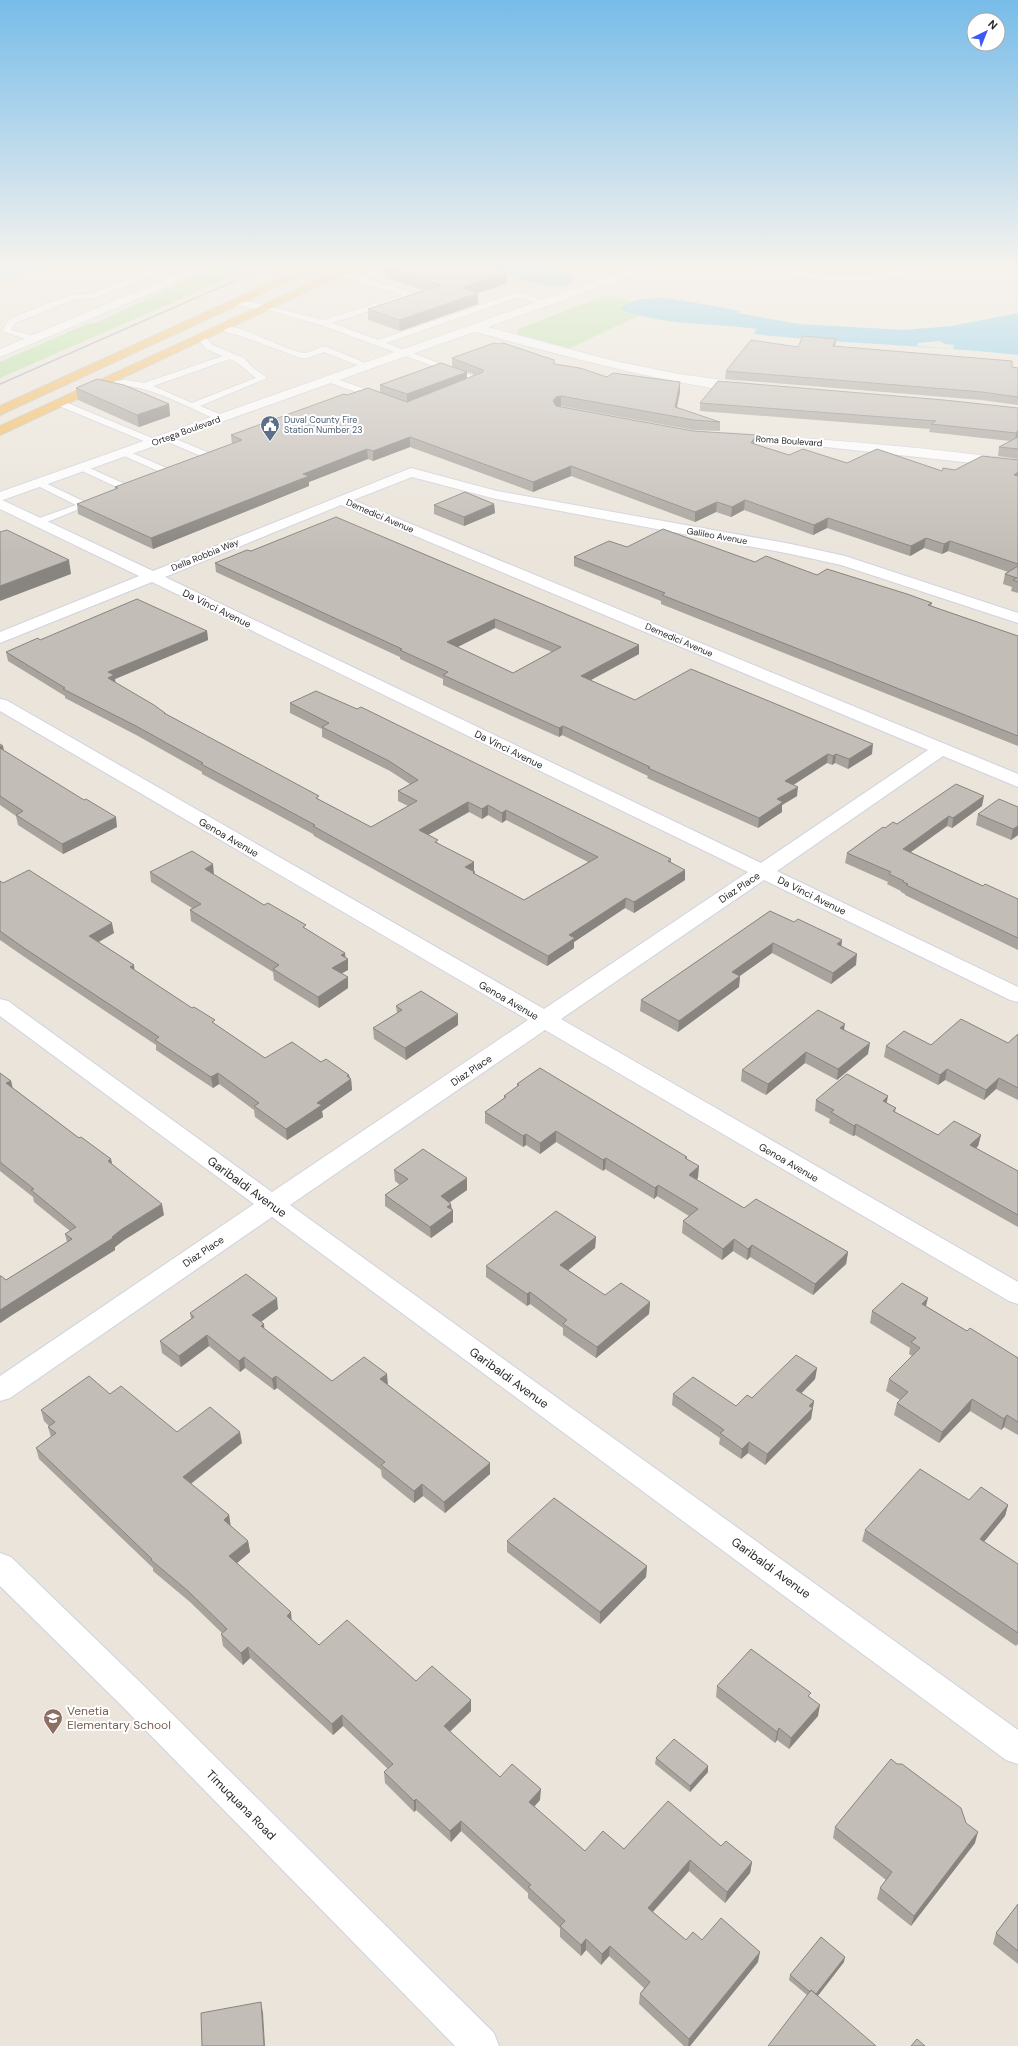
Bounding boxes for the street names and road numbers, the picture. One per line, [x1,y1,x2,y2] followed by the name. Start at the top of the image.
[150,413,222,449] street label: Ortega Boulevard
[755,433,823,449] street label: Roma Boulevard
[344,496,416,536] street label: Demedici Avenue
[686,525,748,547] street label: Galileo Avenue
[169,536,241,574] street label: Della Robbia Way
[180,586,253,631] street label: Da Vinci Avenue
[643,620,715,660] street label: Demedici Avenue
[472,727,545,772] street label: Da Vinci Avenue
[196,815,261,860] street label: Genoa Avenue
[716,869,763,906] street label: Diaz Place
[775,873,848,918] street label: Da Vinci Avenue
[476,978,541,1023] street label: Genoa Avenue
[448,1052,495,1089] street label: Diaz Place
[756,1140,821,1185] street label: Genoa Avenue
[204,1153,290,1221] street label: Garibaldi Avenue
[180,1233,227,1270] street label: Diaz Place
[466,1344,552,1412] street label: Garibaldi Avenue
[728,1534,814,1602] street label: Garibaldi Avenue
[203,1767,279,1843] street label: Timuquana Road

